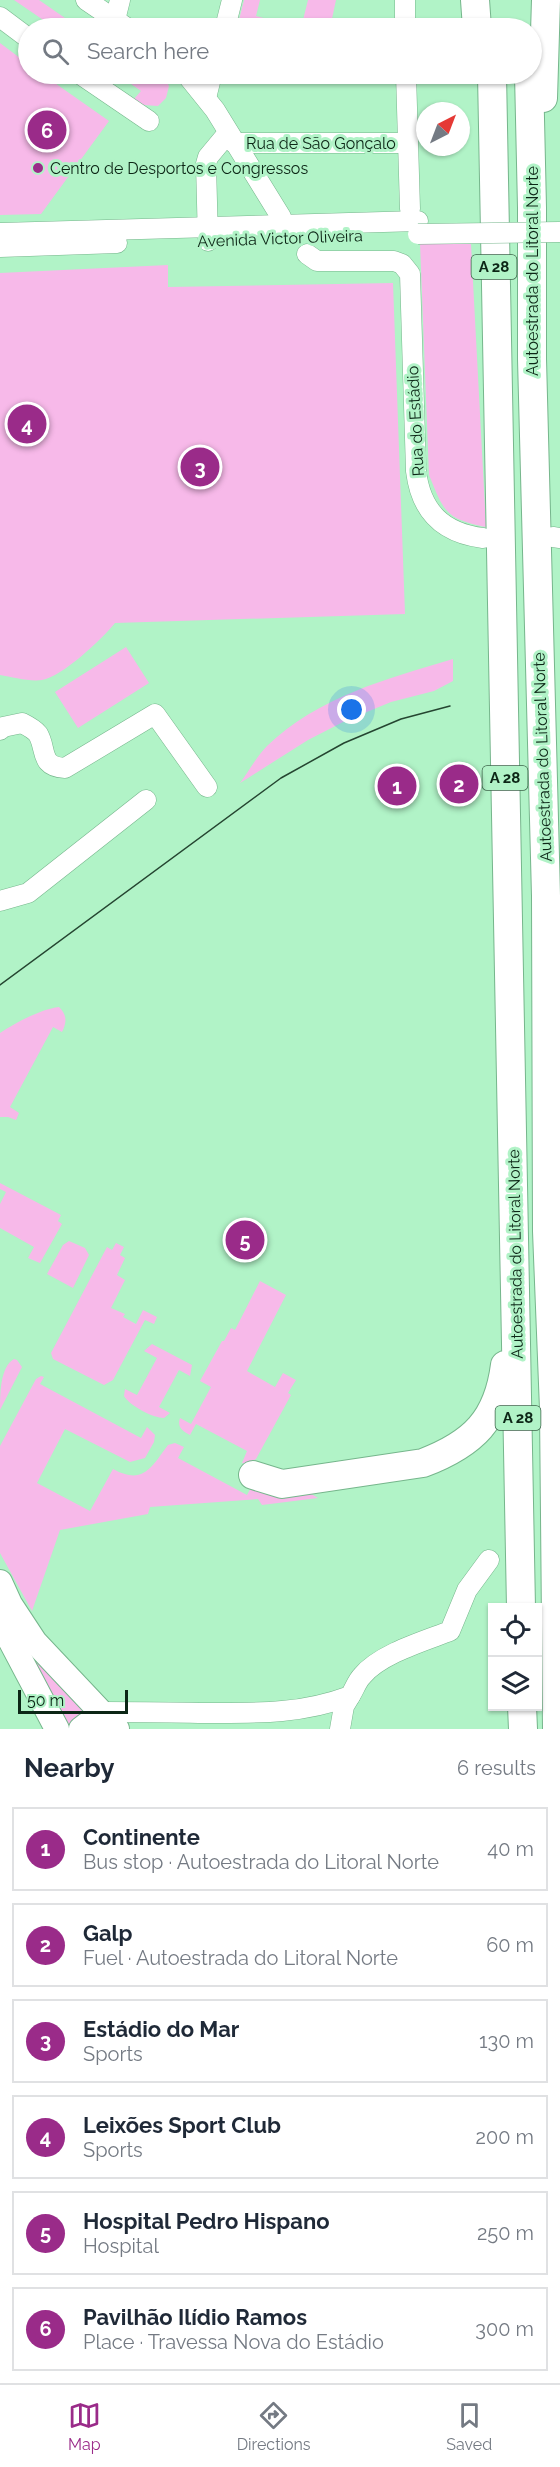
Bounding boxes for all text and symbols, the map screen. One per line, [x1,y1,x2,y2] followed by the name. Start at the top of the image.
[18,18,542,84] search box
[39,35,72,68] icon: search
[87,38,209,64] text: Search here
[416,102,470,156] north arrow
[28,108,66,152] pin: 6
[246,134,396,153] street label: Rua de São Gonçalo
[50,159,308,178] place label: Centro de Desportos e Congressos
[31,161,45,175] marker: Centro de Desportos e Congressos
[523,166,542,376] street label: Autoestrada do Litoral Norte
[197,226,363,251] street label: Avenida Victor Oliveira
[472,255,516,279] road number: A 28
[403,365,428,477] street label: Rua do Estádio
[8,402,46,446] pin: 4
[180,444,220,490] pin: 3
[529,652,556,862] street label: Autoestrada do Litoral Norte
[337,695,366,724] your location
[440,762,478,806] pin: 2
[378,764,416,808] pin: 1
[482,766,528,790] road number: A 28
[504,1149,527,1359] street label: Autoestrada do Litoral Norte
[226,1218,264,1262] pin: 5
[496,1406,540,1430] road number: A 28
[488,1603,542,1711] map controls
[488,1603,542,1657] button: locate
[488,1657,542,1711] button: layers
[18,1687,128,1714] scale bar
[27,1691,64,1710] text: 50 m
[24,1753,114,1783] text: Nearby
[457,1756,536,1780] text: 6 results
[83,1824,200,1850] text: Continente
[41,1837,50,1861] text: 1
[487,1837,534,1861] text: 40 m
[83,1850,439,1874] text: Bus stop · Autoestrada do Litoral Norte
[83,1920,133,1946] text: Galp
[40,1933,51,1957] text: 2
[486,1933,534,1957] text: 60 m
[83,1946,398,1970] text: Fuel · Autoestrada do Litoral Norte
[83,2016,239,2042] text: Estádio do Mar
[40,2029,51,2053] text: 3
[479,2029,534,2053] text: 130 m
[83,2042,143,2066] text: Sports
[83,2112,281,2138] text: Leixões Sport Club
[40,2125,51,2149] text: 4
[476,2125,534,2149] text: 200 m
[83,2138,143,2162] text: Sports
[83,2208,330,2234] text: Hospital Pedro Hispano
[40,2221,51,2245] text: 5
[477,2221,534,2245] text: 250 m
[83,2234,159,2258] text: Hospital
[83,2304,307,2330] text: Pavilhão Ilídio Ramos
[39,2317,52,2341] text: 6
[475,2317,534,2341] text: 300 m
[83,2330,384,2354] text: Place · Travessa Nova do Estádio
[68,2399,101,2454] tab: Map
[237,2399,311,2454] tab: Directions
[446,2399,492,2454] tab: Saved

